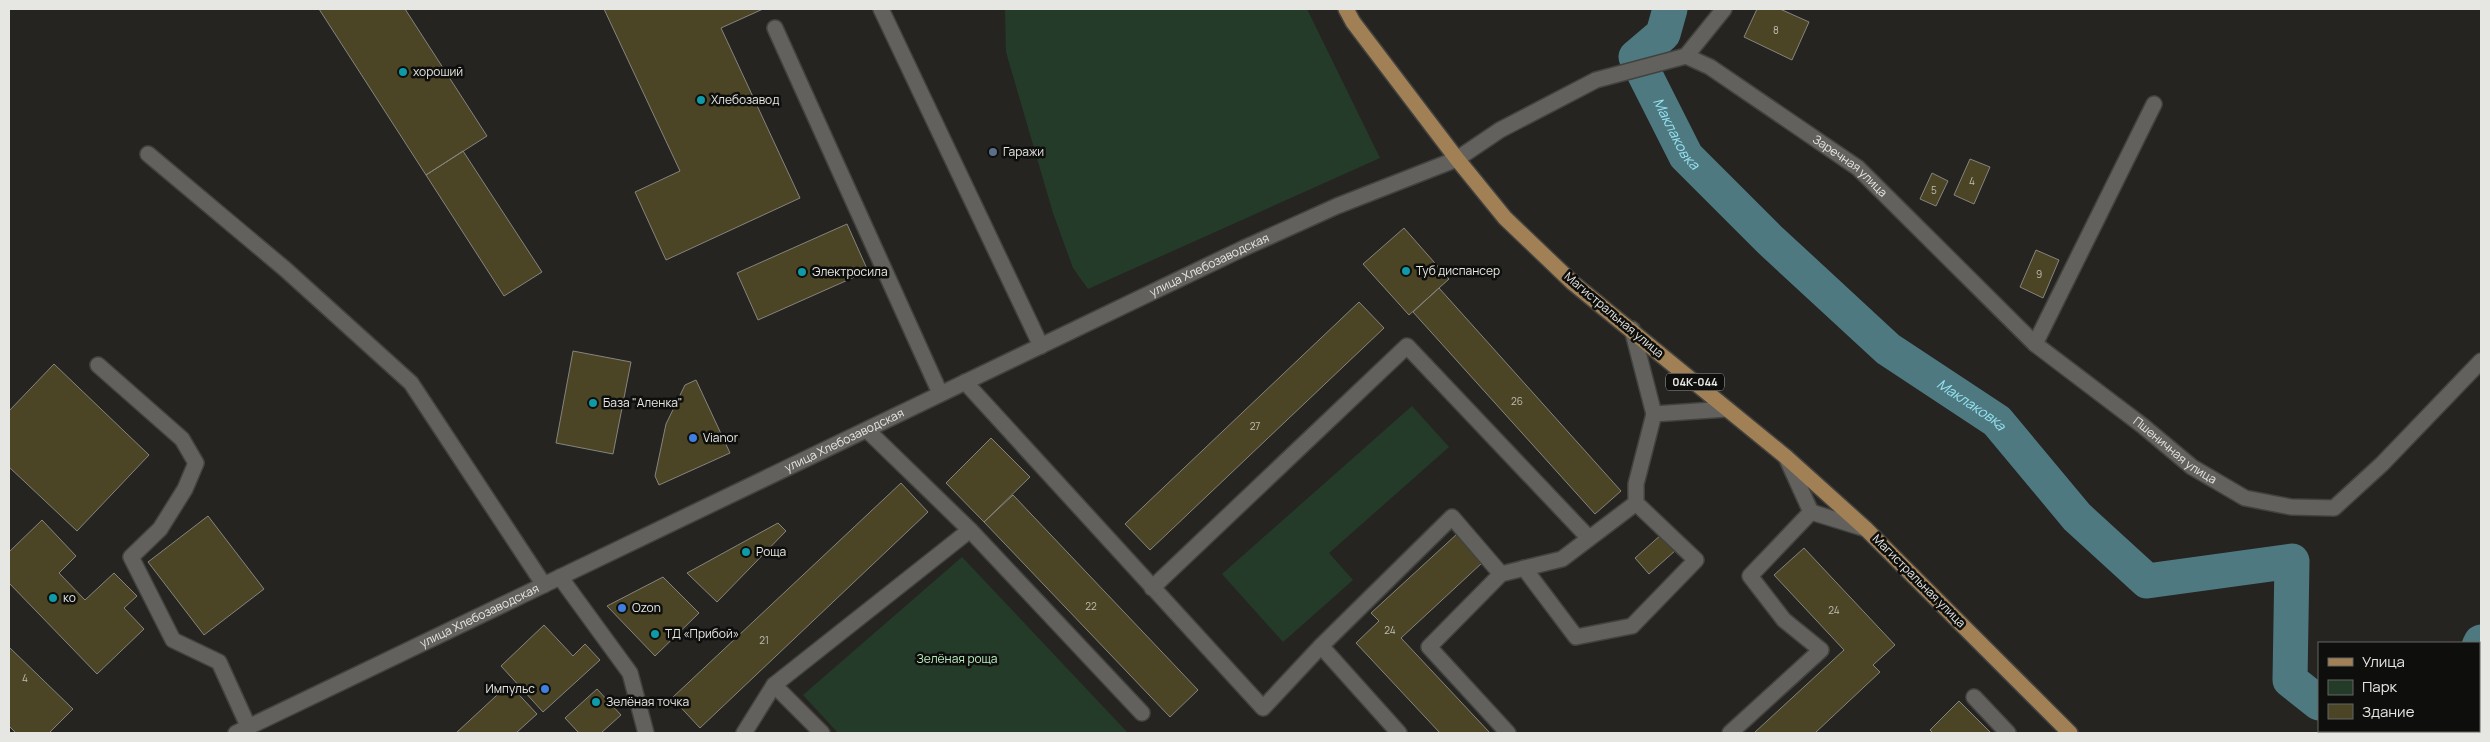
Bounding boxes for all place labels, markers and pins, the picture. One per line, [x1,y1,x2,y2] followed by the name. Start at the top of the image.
[413,63,463,80] place label: хороший
[397,66,409,78] marker: хороший
[711,91,779,108] place label: Хлебозавод
[695,94,707,106] marker: Хлебозавод
[1003,143,1044,160] place label: Гаражи
[987,146,999,158] marker: Гаражи
[1416,262,1500,279] place label: Туб диспансер
[812,263,888,280] place label: Электросила
[1400,265,1412,277] marker: Туб диспансер
[796,266,808,278] marker: Электросила
[603,394,682,411] place label: База "Аленка"
[587,397,599,409] marker: База "Аленка"
[703,429,739,446] place label: Vianor
[687,432,699,444] marker: Vianor
[756,543,786,560] place label: Роща
[740,546,752,558] marker: Роща
[63,589,76,606] place label: ко
[47,592,59,604] marker: ко
[632,599,661,616] place label: Ozon
[616,602,628,614] marker: Ozon
[665,625,739,642] place label: ТД «Прибой»
[649,628,661,640] marker: ТД «Прибой»
[486,680,535,697] place label: Импульс
[539,683,551,695] marker: Импульс
[606,693,689,710] place label: Зелёная точка
[590,696,602,708] marker: Зелёная точка

